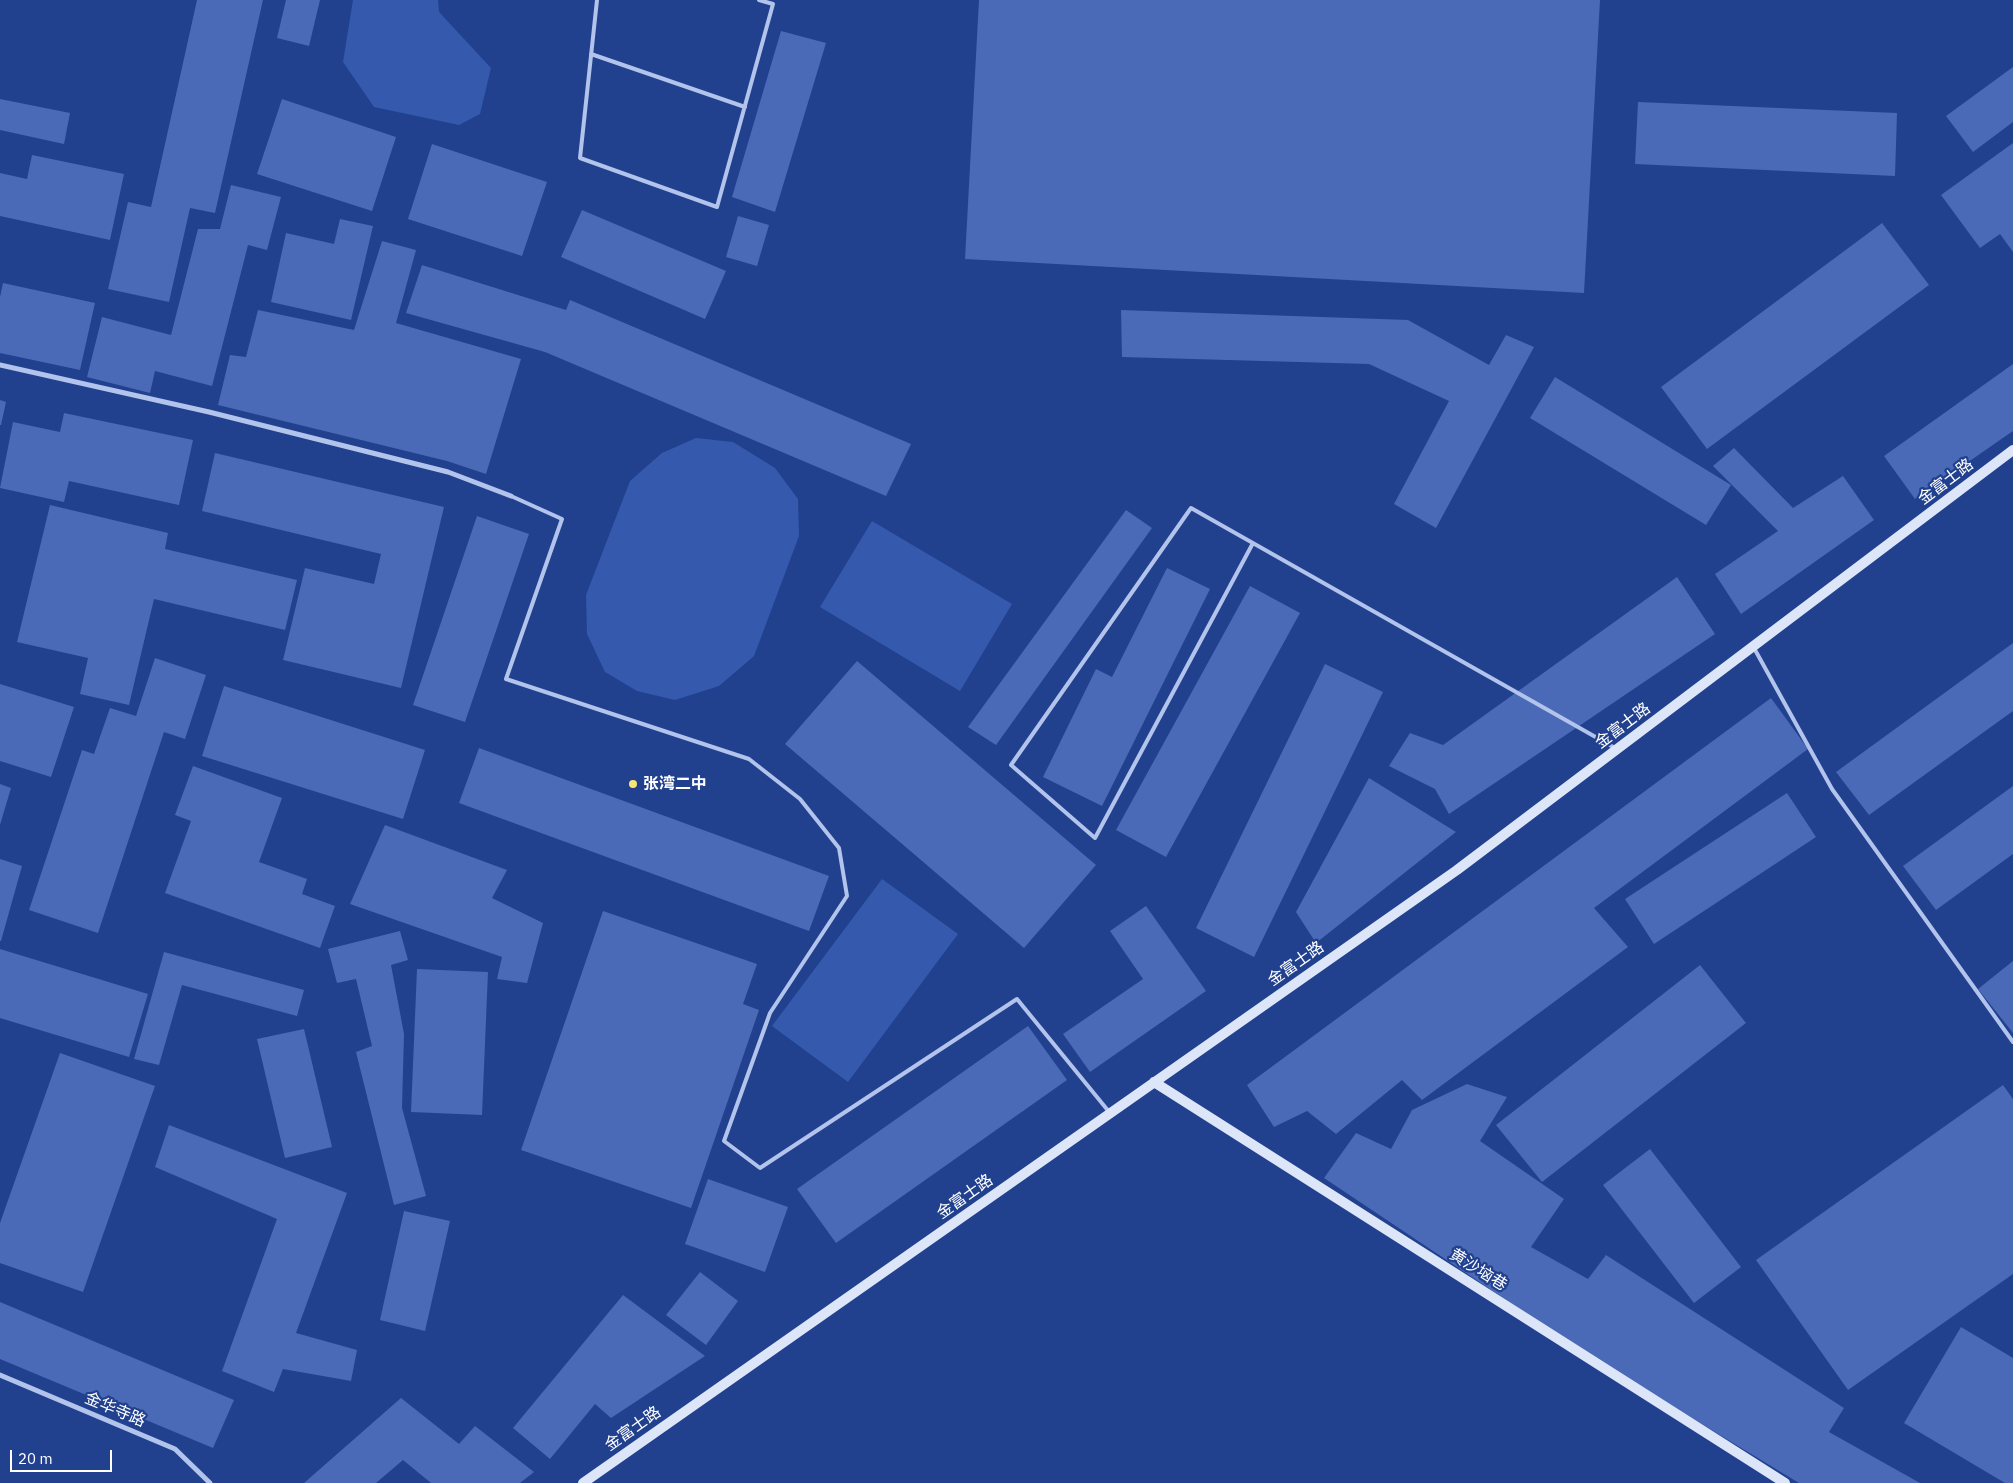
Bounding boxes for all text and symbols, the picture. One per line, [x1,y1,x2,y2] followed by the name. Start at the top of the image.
[1915,455,1977,509] street label: 金富士路
[1592,699,1654,753] street label: 金富士路
[643,774,707,794] place label: 张湾二中
[627,778,639,790] marker: 张湾二中
[1264,938,1328,990] street label: 金富士路
[933,1171,997,1223] street label: 金富士路
[1446,1245,1510,1295] street label: 黄沙垴巷
[82,1389,148,1431] street label: 金华寺路
[601,1403,665,1455] street label: 金富士路
[12,1440,115,1472] scale bar
[18,1449,53,1468] text: 20 m

